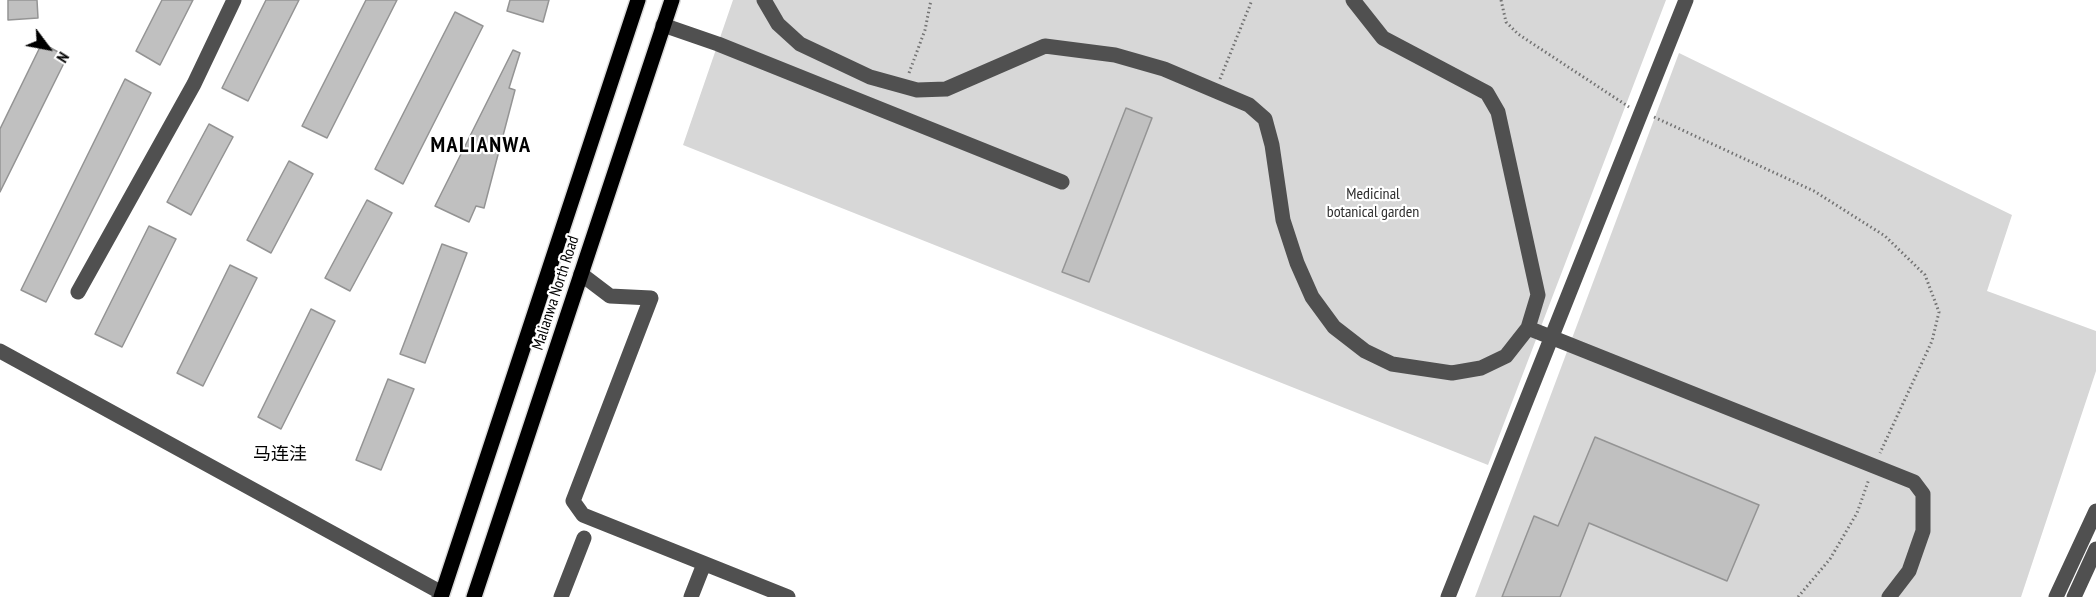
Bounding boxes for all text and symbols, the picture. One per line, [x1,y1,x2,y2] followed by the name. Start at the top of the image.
[18,18,78,78] north arrow
[52,49,74,66] text: N
[430,133,532,159] district label: MALIANWA
[1327,184,1419,222] park label: Medicinal botanical garden
[529,234,583,352] street label: Malianwa North Road
[253,444,307,466] district label: 马连洼

